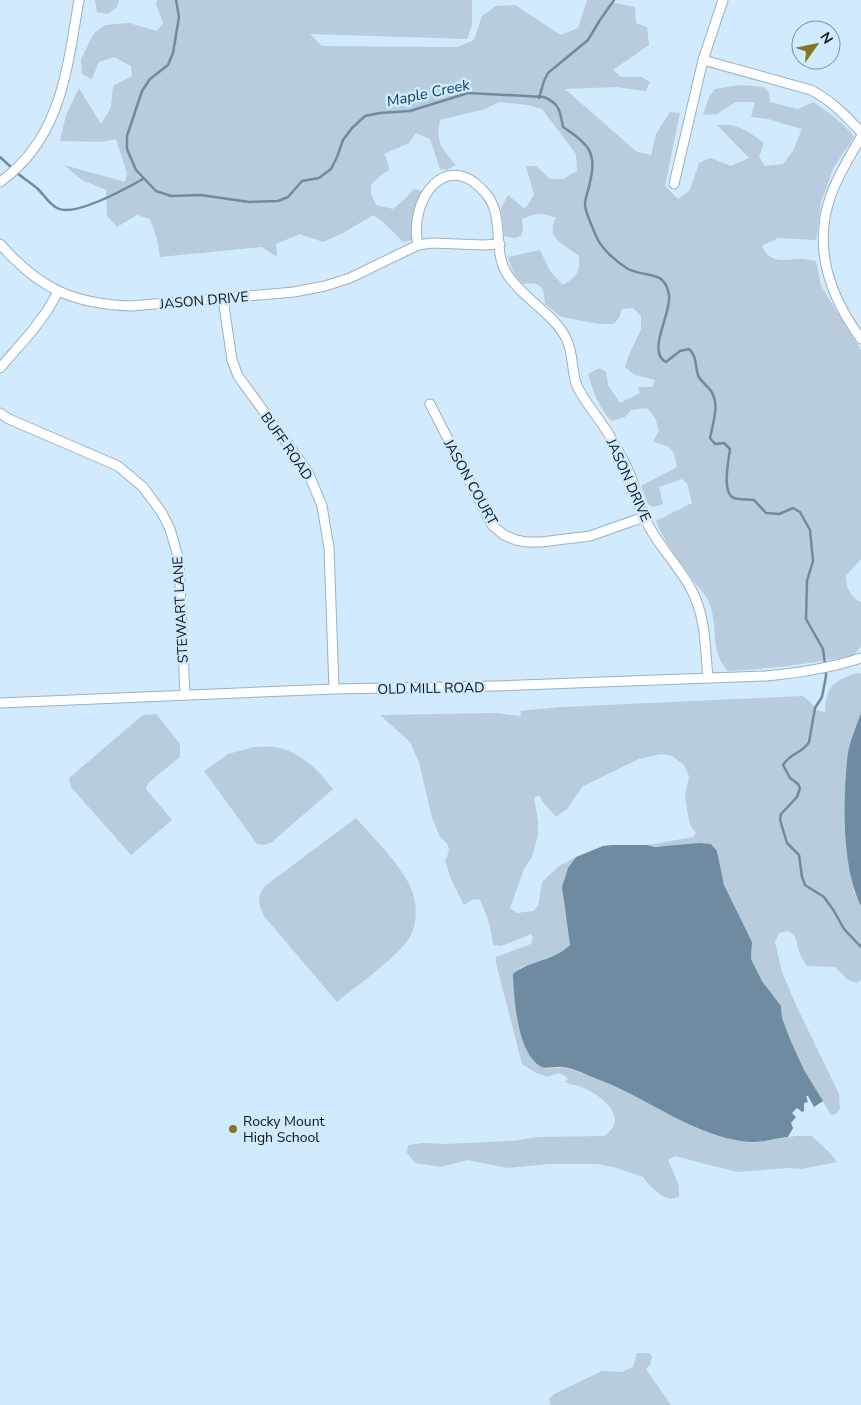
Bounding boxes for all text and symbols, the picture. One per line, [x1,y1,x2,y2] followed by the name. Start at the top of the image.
[791,20,841,70] north arrow
[816,29,837,48] text: N
[385,74,472,112] water label: Maple Creek
[158,287,249,314] street label: JASON DRIVE
[256,408,317,484] street label: BUFF ROAD
[439,435,502,529] street label: JASON COURT
[601,435,655,525] street label: JASON DRIVE
[168,556,193,664] street label: STEWART LANE
[377,678,485,699] street label: OLD MILL ROAD
[243,1112,325,1147] place label: Rocky Mount High School
[227,1123,239,1135] marker: Rocky Mount High School

